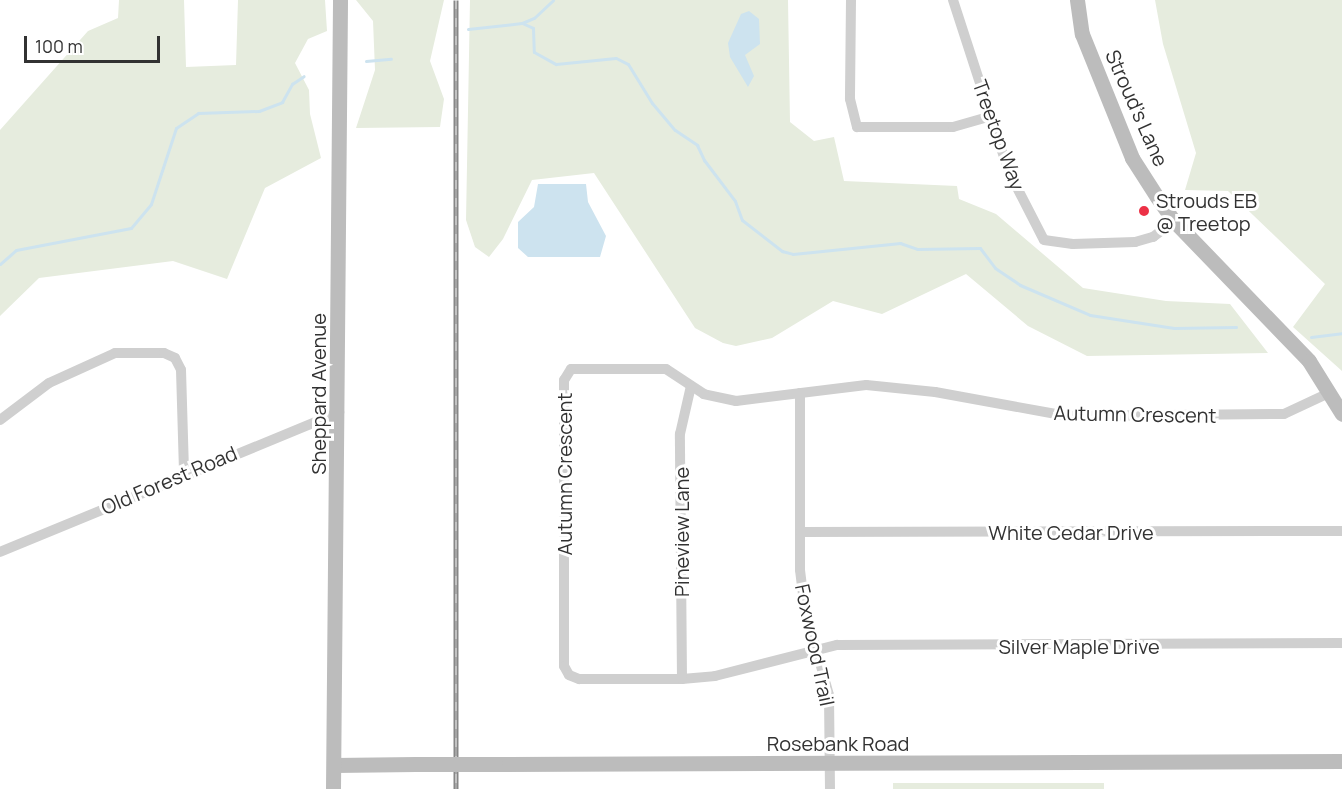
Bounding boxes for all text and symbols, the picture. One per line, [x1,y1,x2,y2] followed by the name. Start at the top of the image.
[27,24,164,62] scale bar
[35,34,83,58] text: 100 m
[1101,46,1173,170] street label: Stroud's Lane
[968,77,1030,193] street label: Treetop Way
[1156,188,1257,235] place label: Strouds EB @ Treetop
[1137,204,1151,218] marker: Strouds EB @ Treetop
[306,313,330,475] street label: Sheppard Avenue
[552,393,576,555] street label: Autumn Crescent
[1053,401,1217,427] street label: Autumn Crescent
[97,441,241,519] street label: Old Forest Road
[669,467,693,597] street label: Pineview Lane
[988,520,1154,544] street label: White Cedar Drive
[790,582,840,708] street label: Foxwood Trail
[998,634,1160,658] street label: Silver Maple Drive
[767,731,909,755] street label: Rosebank Road

